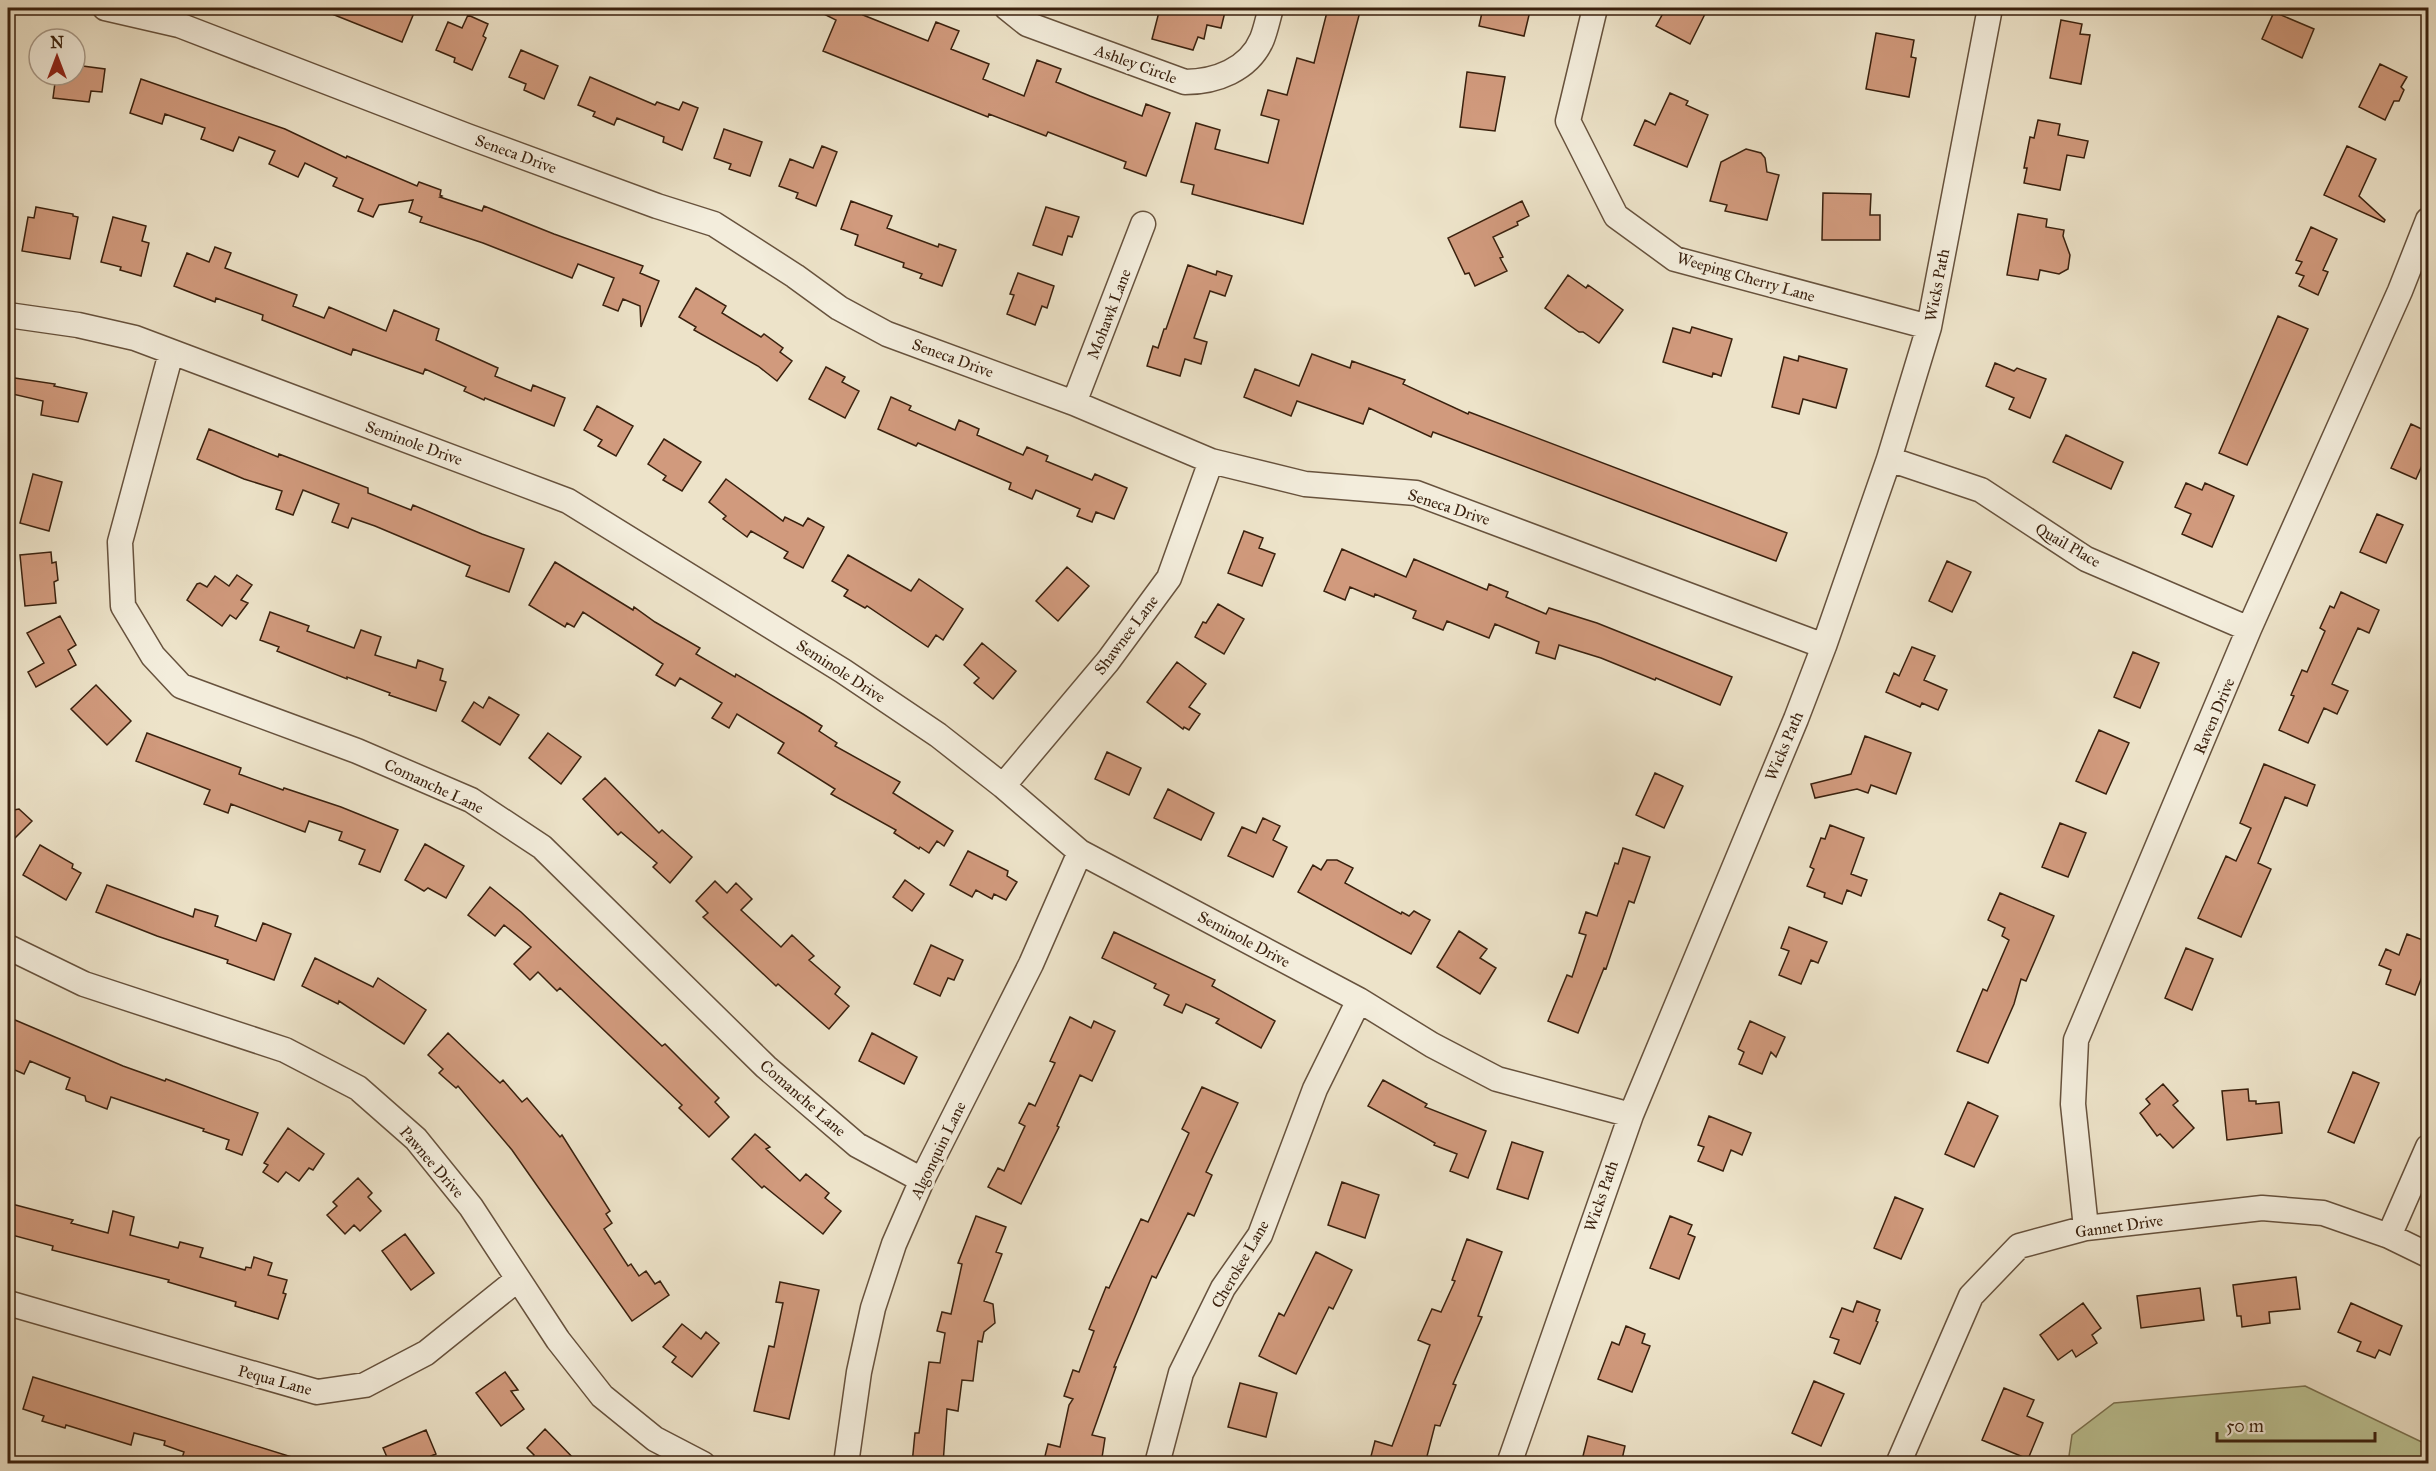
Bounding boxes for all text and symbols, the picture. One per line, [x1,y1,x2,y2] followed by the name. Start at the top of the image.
[27,27,87,87] north arrow
[50,33,64,52] text: N
[1091,40,1180,88] street label: Ashley Circle
[473,131,560,178] street label: Seneca Drive
[1921,247,1953,323] street label: Wicks Path
[1674,248,1818,307] street label: Weeping Cherry Lane
[1083,266,1135,362] street label: Mohawk Lane
[910,335,997,382] street label: Seneca Drive
[363,417,465,469] street label: Seminole Drive
[1406,485,1493,529] street label: Seneca Drive
[2032,519,2104,572] street label: Quail Place
[1090,591,1162,678] street label: Shawnee Lane
[793,635,889,707] street label: Seminole Drive
[2189,675,2239,757] street label: Raven Drive
[1761,709,1807,783] street label: Wicks Path
[381,755,487,817] street label: Comanche Lane
[1195,907,1294,971] street label: Seminole Drive
[756,1056,850,1141] street label: Comanche Lane
[906,1098,971,1203] street label: Algonquin Lane
[396,1122,468,1202] street label: Pawnee Drive
[1580,1158,1622,1234] street label: Wicks Path
[2074,1210,2164,1242] street label: Gannet Drive
[1207,1216,1273,1311] street label: Cherokee Lane
[236,1361,314,1400] street label: Pequa Lane
[2217,1405,2374,1443] scale bar
[2226,1415,2264,1437] text: 50 m

